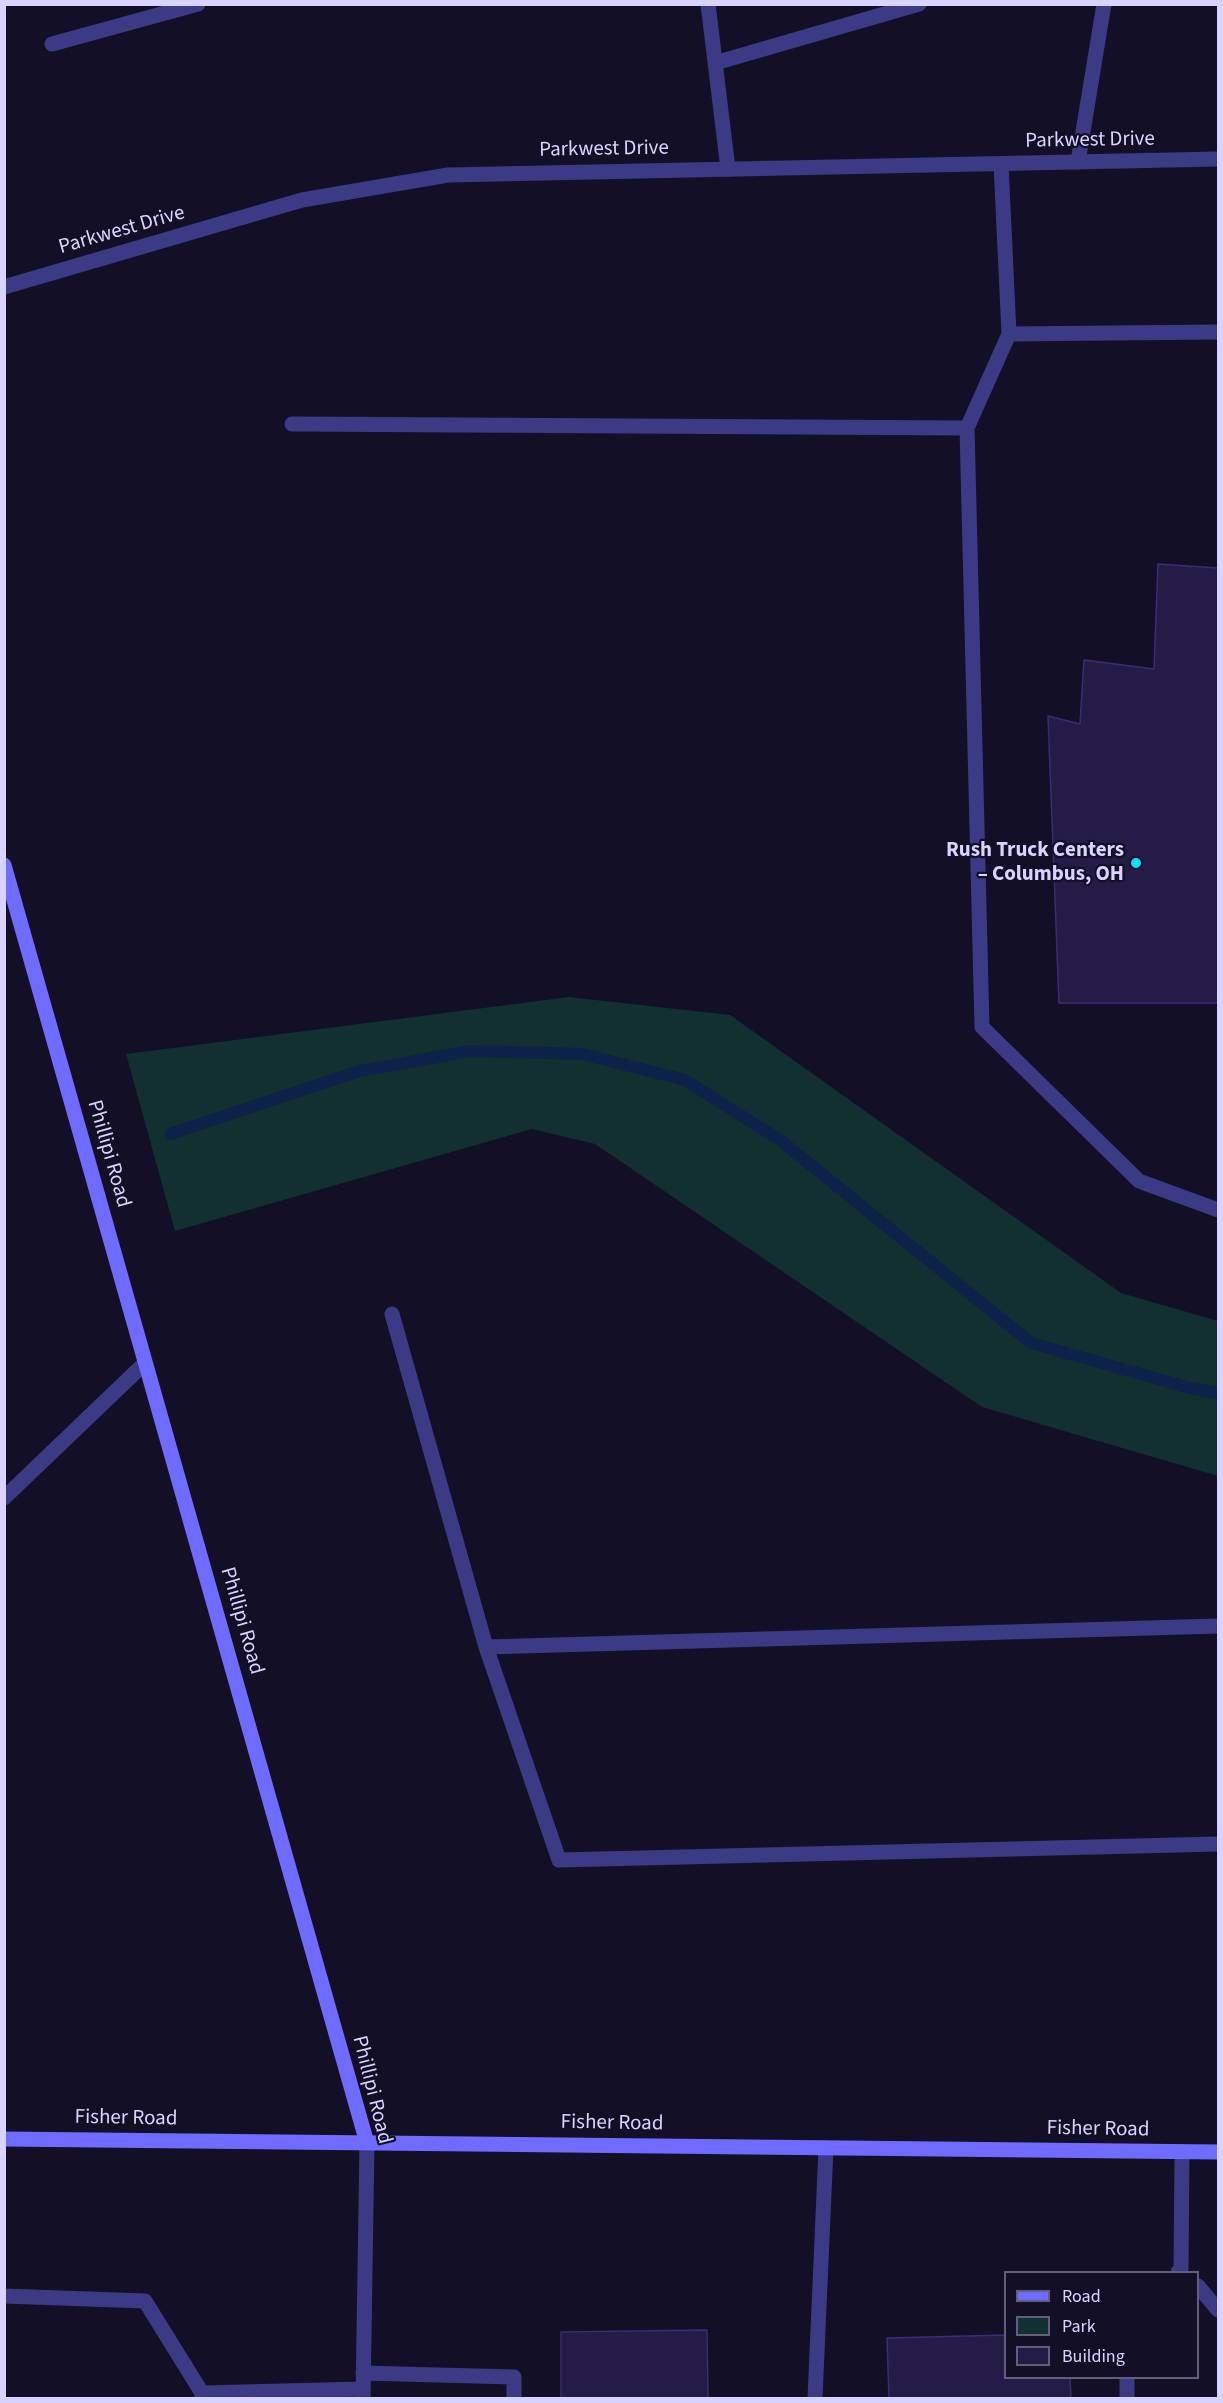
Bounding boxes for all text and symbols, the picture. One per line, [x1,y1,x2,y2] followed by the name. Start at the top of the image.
[1025,127,1155,155] street label: Parkwest Drive
[539,136,669,164] street label: Parkwest Drive
[56,201,188,261] street label: Parkwest Drive
[946,838,1124,888] place label: Rush Truck Centers – Columbus, OH
[1129,856,1143,870] marker: Rush Truck Centers – Columbus, OH
[81,1097,135,1211] street label: Phillipi Road
[214,1564,268,1678] street label: Phillipi Road
[345,2033,397,2147] street label: Phillipi Road
[74,2106,178,2132] street label: Fisher Road
[560,2111,664,2137] street label: Fisher Road
[1046,2117,1150,2143] street label: Fisher Road
[1004,2271,1199,2379] legend
[1062,2284,1101,2309] text: Road
[1062,2314,1096,2339] text: Park
[1062,2344,1125,2369] text: Building

